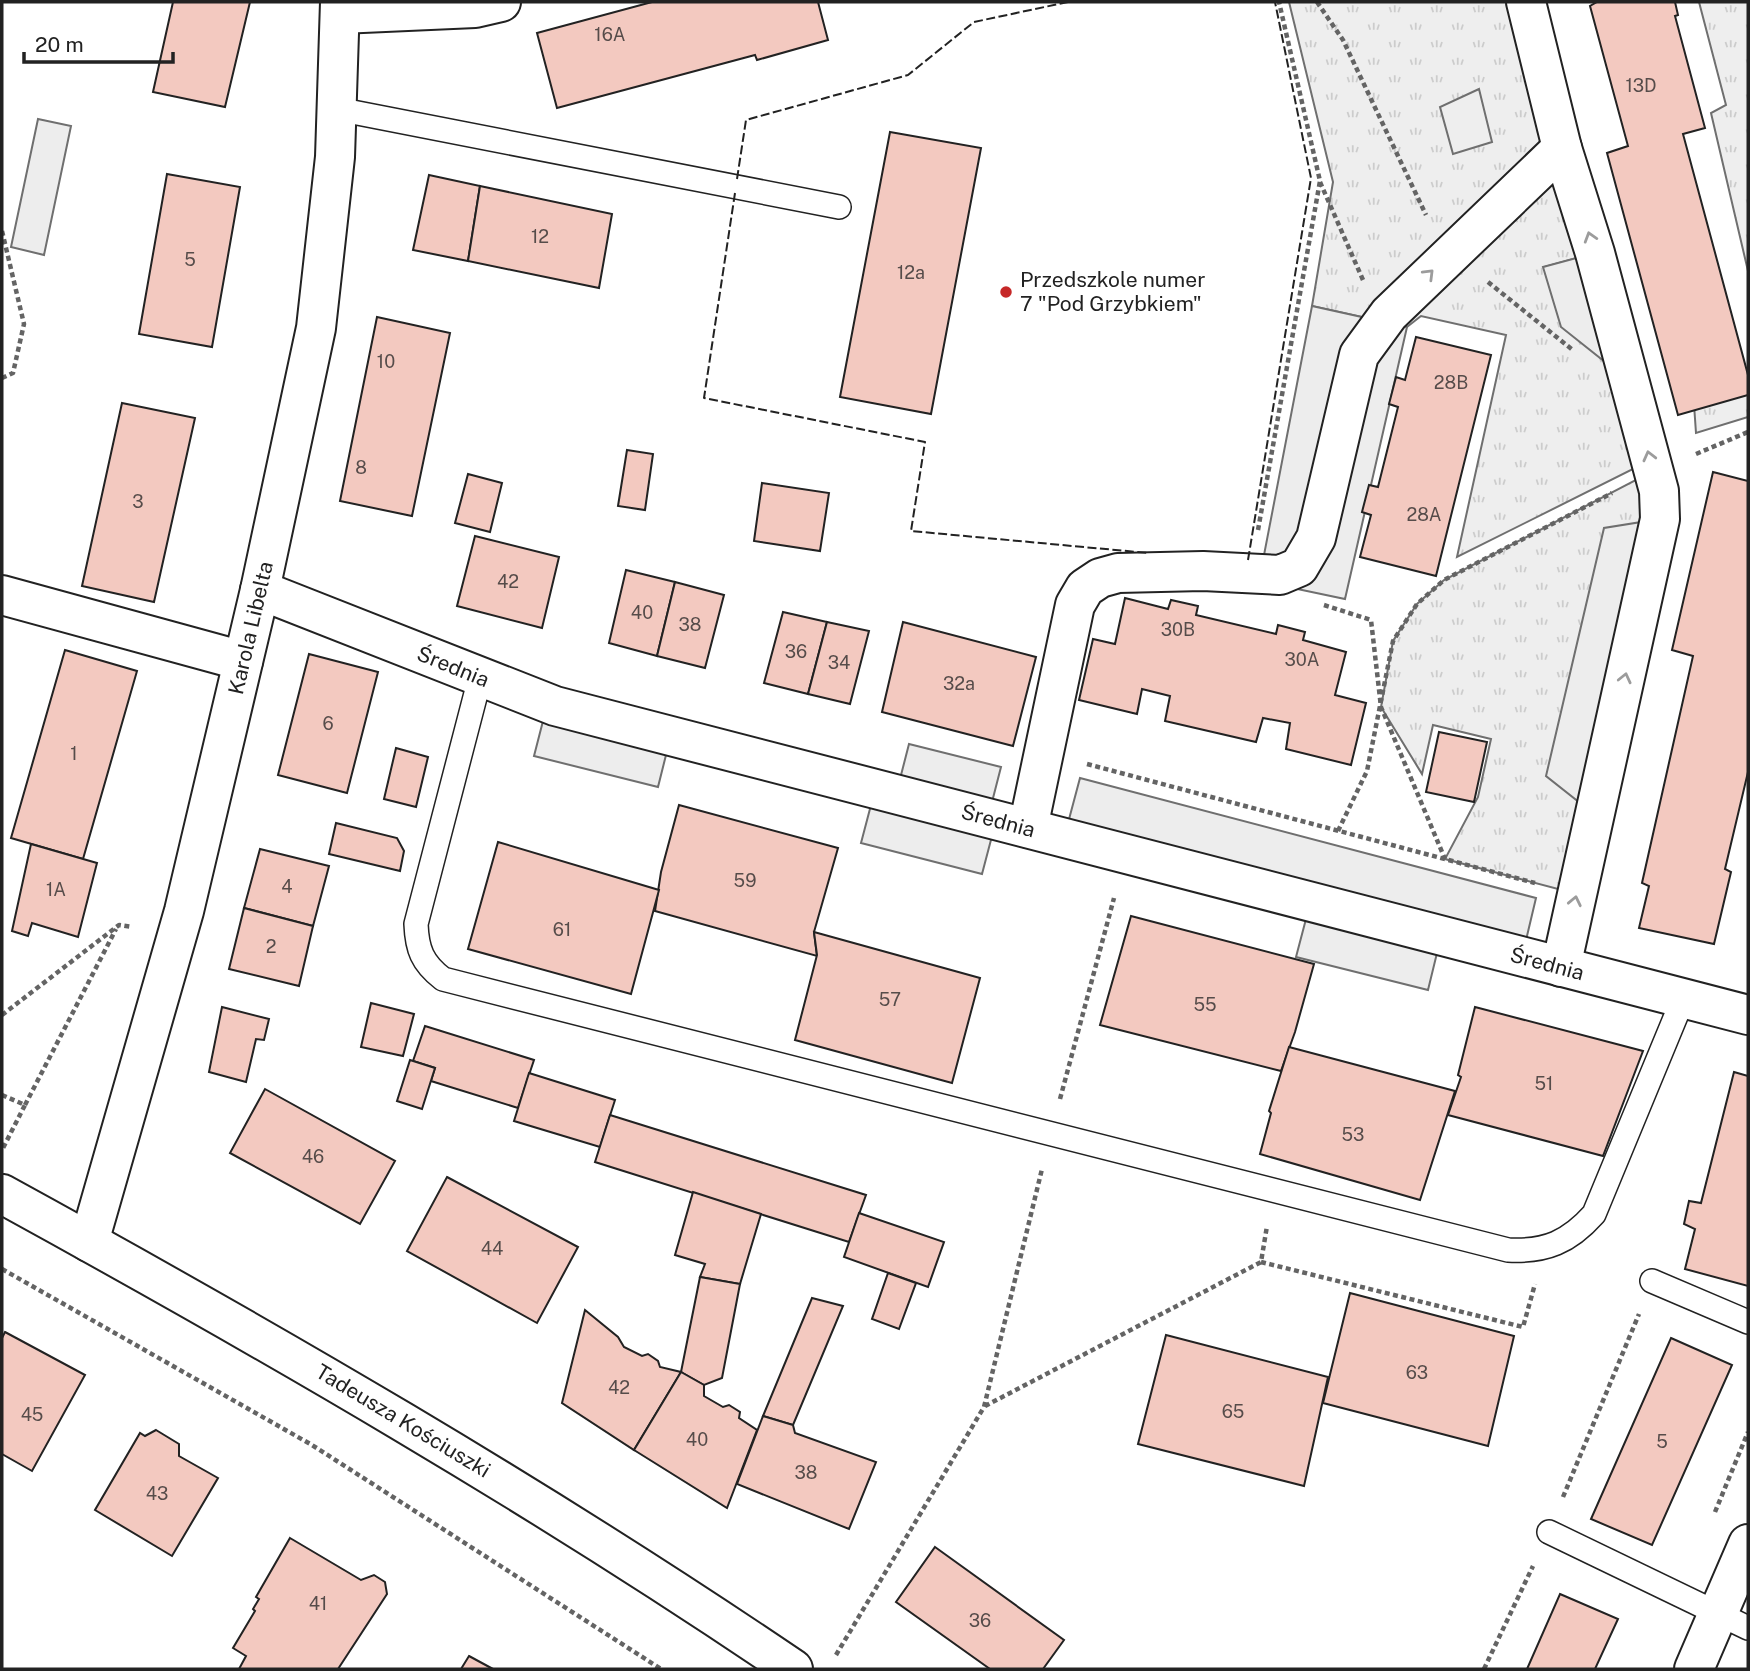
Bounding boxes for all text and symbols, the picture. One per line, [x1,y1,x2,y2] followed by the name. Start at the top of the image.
[24,21,173,65] scale bar
[594,24,626,45] house number: 16A
[35,32,84,57] text: 20 m
[1625,75,1657,96] house number: 13D
[531,226,549,247] house number: 12
[1583,231,1598,243] one-way arrow
[184,249,196,270] house number: 5
[897,262,925,283] house number: 12a
[1020,267,1205,316] place label: Przedszkole numer 7 "Pod Grzybkiem"
[1421,270,1434,283] one-way arrow
[998,284,1014,300] marker: Przedszkole numer 7 "Pod Grzybkiem"
[377,351,395,372] house number: 10
[1434,372,1468,393] house number: 28B
[1643,450,1657,462] one-way arrow
[355,457,367,478] house number: 8
[132,491,144,512] house number: 3
[1406,504,1442,525] house number: 28A
[223,559,278,697] street label: Karola Libelta
[497,571,519,592] house number: 42
[631,602,653,623] house number: 40
[679,614,701,635] house number: 38
[1161,619,1195,640] house number: 30B
[413,641,493,692] street label: Średnia
[785,641,807,662] house number: 36
[1284,649,1320,670] house number: 30A
[828,652,850,673] house number: 34
[1616,672,1631,684] one-way arrow
[943,673,975,694] house number: 32a
[322,713,334,734] house number: 6
[70,743,78,764] house number: 1
[958,799,1038,842] street label: Średnia
[734,870,756,891] house number: 59
[281,876,293,897] house number: 4
[46,879,66,900] house number: 1A
[1567,895,1582,907] one-way arrow
[553,919,571,940] house number: 61
[266,936,276,957] house number: 2
[1507,942,1587,985] street label: Średnia
[879,989,901,1010] house number: 57
[1193,994,1217,1015] house number: 55
[1535,1073,1553,1094] house number: 51
[1342,1124,1364,1145] house number: 53
[302,1146,324,1167] house number: 46
[481,1238,503,1259] house number: 44
[311,1359,495,1483] street label: Tadeusza Kościuszki
[1406,1362,1428,1383] house number: 63
[608,1377,630,1398] house number: 42
[1222,1401,1244,1422] house number: 65
[21,1404,43,1425] house number: 45
[686,1429,708,1450] house number: 40
[1656,1431,1668,1452] house number: 5
[795,1462,817,1483] house number: 38
[146,1483,168,1504] house number: 43
[309,1593,327,1614] house number: 41
[969,1610,991,1631] house number: 36

